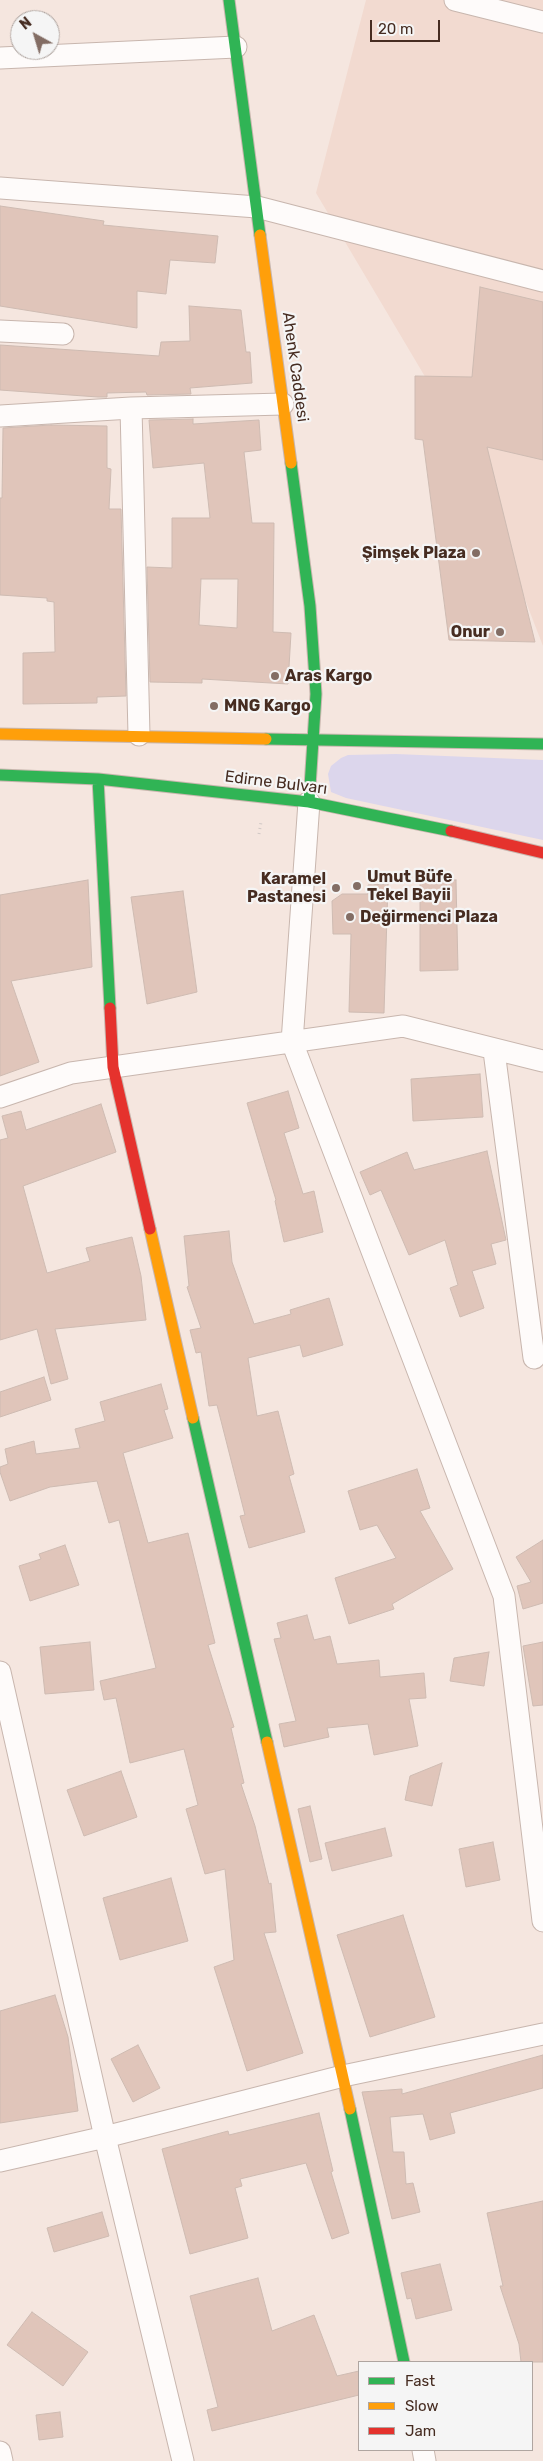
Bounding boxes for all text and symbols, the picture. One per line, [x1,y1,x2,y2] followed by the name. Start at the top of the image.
[10,10,60,60] north arrow
[373,10,443,42] scale bar
[17,14,35,34] text: N
[378,20,413,38] text: 20 m
[278,311,312,423] street label: Ahenk Caddesi
[362,543,466,563] place label: Şimşek Plaza
[470,547,482,559] marker: Şimşek Plaza
[451,622,490,642] place label: Onur
[494,626,506,638] marker: Onur
[285,666,372,686] place label: Aras Kargo
[269,670,281,682] marker: Aras Kargo
[224,696,311,716] place label: MNG Kargo
[208,700,220,712] marker: MNG Kargo
[224,767,328,799] street label: Edirne Bulvarı
[367,867,452,905] place label: Umut Büfe Tekel Bayii
[247,869,326,907] place label: Karamel Pastanesi
[351,880,363,892] marker: Umut Büfe Tekel Bayii
[330,882,342,894] marker: Karamel Pastanesi
[360,907,498,927] place label: Değirmenci Plaza
[344,911,356,923] marker: Değirmenci Plaza
[358,2361,533,2451] legend
[405,2372,435,2390] text: Fast
[405,2397,438,2415] text: Slow
[405,2422,436,2440] text: Jam

